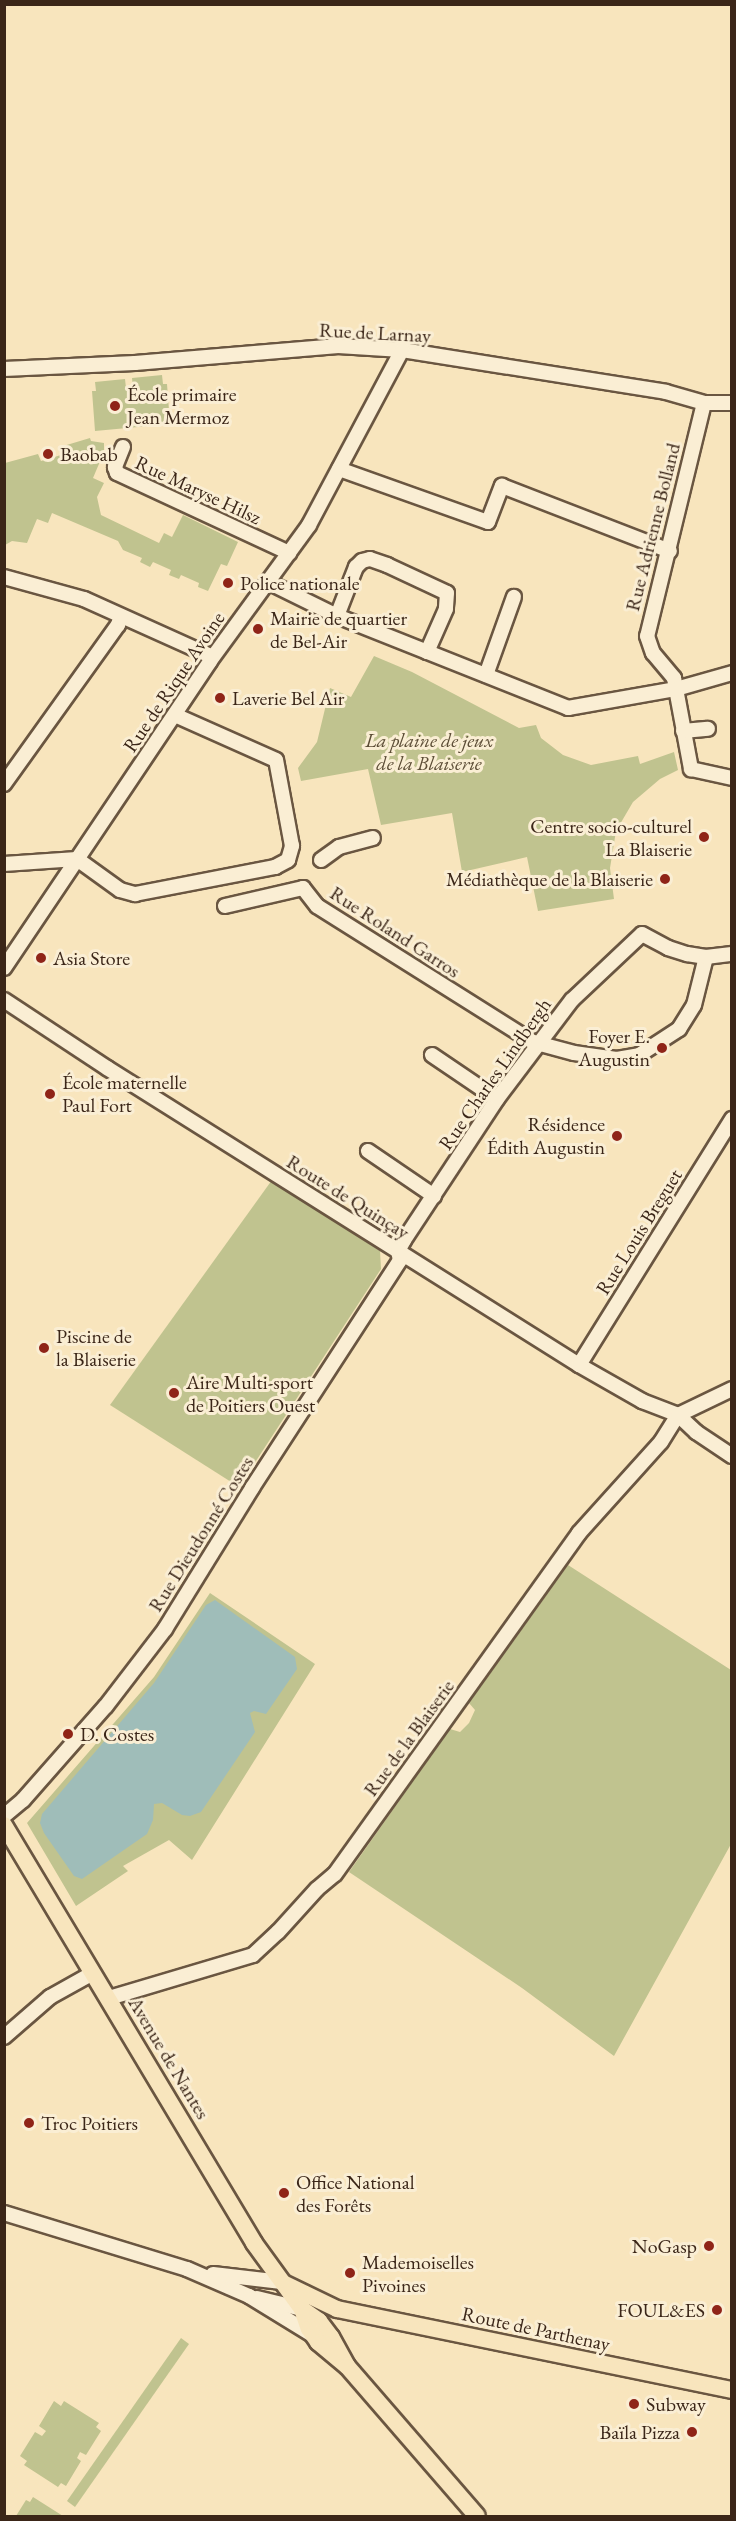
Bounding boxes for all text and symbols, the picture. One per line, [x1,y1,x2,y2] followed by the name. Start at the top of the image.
[318,318,432,348] street label: Rue de Larnay
[127,382,237,429] place label: École primaire Jean Mermoz
[108,399,122,413] marker: École primaire Jean Mermoz
[620,440,686,614] street label: Rue Adrienne Bolland
[60,442,118,466] place label: Baobab
[41,447,55,461] marker: Baobab
[131,450,265,530] street label: Rue Maryse Hilsz
[240,571,360,595] place label: Police nationale
[221,576,235,590] marker: Police nationale
[270,606,407,653] place label: Mairie de quartier de Bel-Air
[118,607,230,757] street label: Rue de Rique Avoine
[251,622,265,636] marker: Mairie de quartier de Bel-Air
[232,686,344,710] place label: Laverie Bel Air
[213,691,227,705] marker: Laverie Bel Air
[365,729,493,776] park label: La plaine de jeux de la Blaiserie
[530,814,692,861] place label: Centre socio-culturel La Blaiserie
[697,830,711,844] marker: Centre socio-culturel La Blaiserie
[446,867,653,891] place label: Médiathèque de la Blaiserie
[658,872,672,886] marker: Médiathèque de la Blaiserie
[325,881,465,983] street label: Rue Roland Garros
[53,946,130,970] place label: Asia Store
[34,951,48,965] marker: Asia Store
[434,993,556,1155] street label: Rue Charles Lindbergh
[578,1024,650,1071] place label: Foyer E. Augustin
[655,1041,669,1055] marker: Foyer E. Augustin
[62,1070,187,1117] place label: École maternelle Paul Fort
[43,1087,57,1101] marker: École maternelle Paul Fort
[487,1112,605,1159] place label: Résidence Édith Augustin
[610,1129,624,1143] marker: Résidence Édith Augustin
[282,1150,414,1244] street label: Route de Quinçay
[591,1165,687,1299] street label: Rue Louis Breguet
[56,1324,136,1371] place label: Piscine de la Blaiserie
[37,1341,51,1355] marker: Piscine de la Blaiserie
[186,1370,315,1417] place label: Aire Multi-sport de Poitiers Ouest
[167,1386,181,1400] marker: Aire Multi-sport de Poitiers Ouest
[143,1452,259,1616] street label: Rue Dieudonné Costes
[359,1675,459,1801] street label: Rue de la Blaiserie
[80,1722,154,1746] place label: D. Costes
[61,1727,75,1741] marker: D. Costes
[123,1993,215,2123] street label: Avenue de Nantes
[41,2111,138,2135] place label: Troc Poitiers
[22,2116,36,2130] marker: Troc Poitiers
[296,2170,415,2217] place label: Office National des Forêts
[277,2186,291,2200] marker: Office National des Forêts
[632,2234,697,2258] place label: NoGasp
[702,2239,716,2253] marker: NoGasp
[362,2250,474,2297] place label: Mademoiselles Pivoines
[343,2266,357,2280] marker: Mademoiselles Pivoines
[617,2298,705,2322] place label: FOUL&ES
[460,2302,612,2356] street label: Route de Parthenay
[710,2303,724,2317] marker: FOUL&ES
[646,2392,706,2416] place label: Subway
[627,2397,641,2411] marker: Subway
[600,2420,680,2444] place label: Baïla Pizza
[685,2425,699,2439] marker: Baïla Pizza

